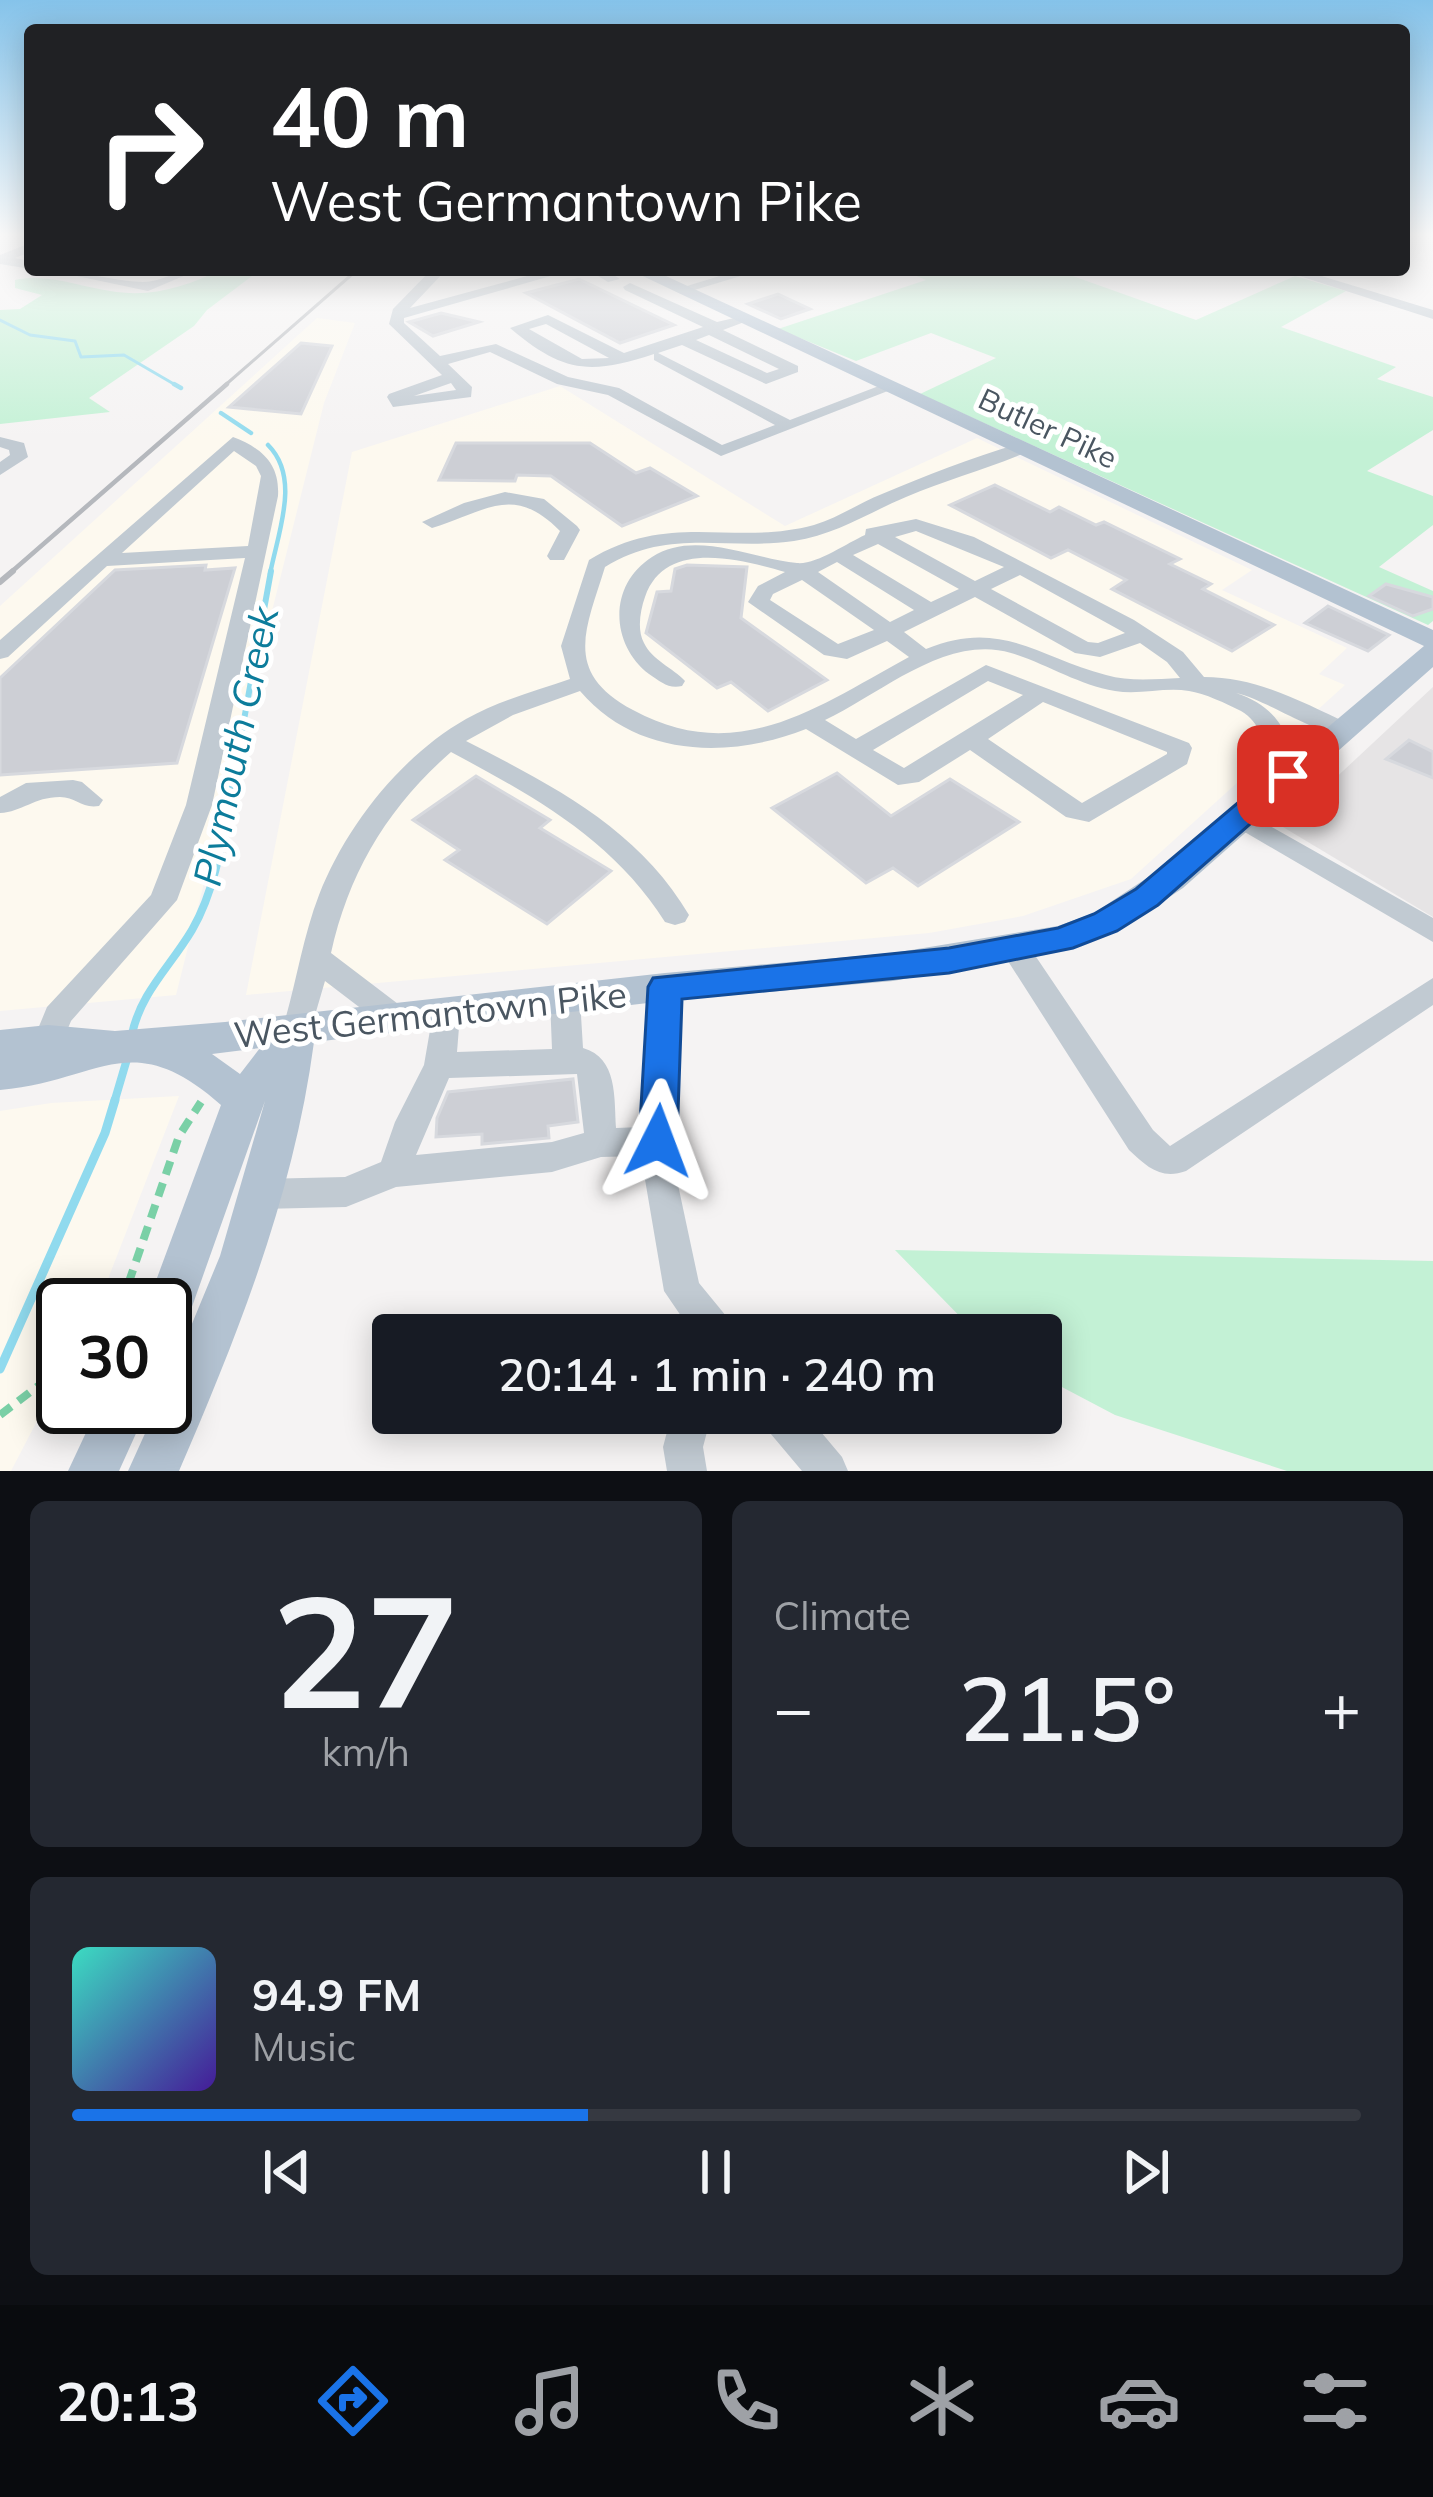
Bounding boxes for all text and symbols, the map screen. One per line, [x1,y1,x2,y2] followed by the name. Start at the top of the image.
[270,63,469,168] text: 40 m
[72,72,228,228] icon: right
[270,167,862,235] text: West Germantown Pike
[973,379,1123,477] street label: Butler Pike
[181,601,289,890] water label: Plymouth Creek
[1237,725,1339,827] pin
[1255,743,1321,809] icon: arrive
[231,971,629,1057] street label: West Germantown Pike
[595,1078,721,1204] position arrow
[36,1278,192,1434] speed limit sign: 30
[498,1346,936,1402] text: 20:14 · 1 min · 240 m
[272,1551,459,1747] text: 27
[774,1591,911,1640] text: Climate
[959,1651,1176,1764] text: 21.5°
[774,1666,813,1749] text: −
[1321,1666,1361,1749] text: +
[322,1727,410,1776] text: km/h
[252,1966,421,2022] text: 94.9 FM
[252,2022,356,2071] text: Music
[254,2139,320,2205] icon: previous
[683,2139,749,2205] icon: pause
[1113,2139,1179,2205] icon: next
[311,2359,395,2443] icon: directions
[508,2359,592,2443] icon: music
[704,2359,788,2443] icon: phone
[900,2359,984,2443] icon: climate
[1097,2359,1181,2443] icon: car
[1293,2359,1377,2443] icon: filters
[56,2367,199,2435] text: 20:13

